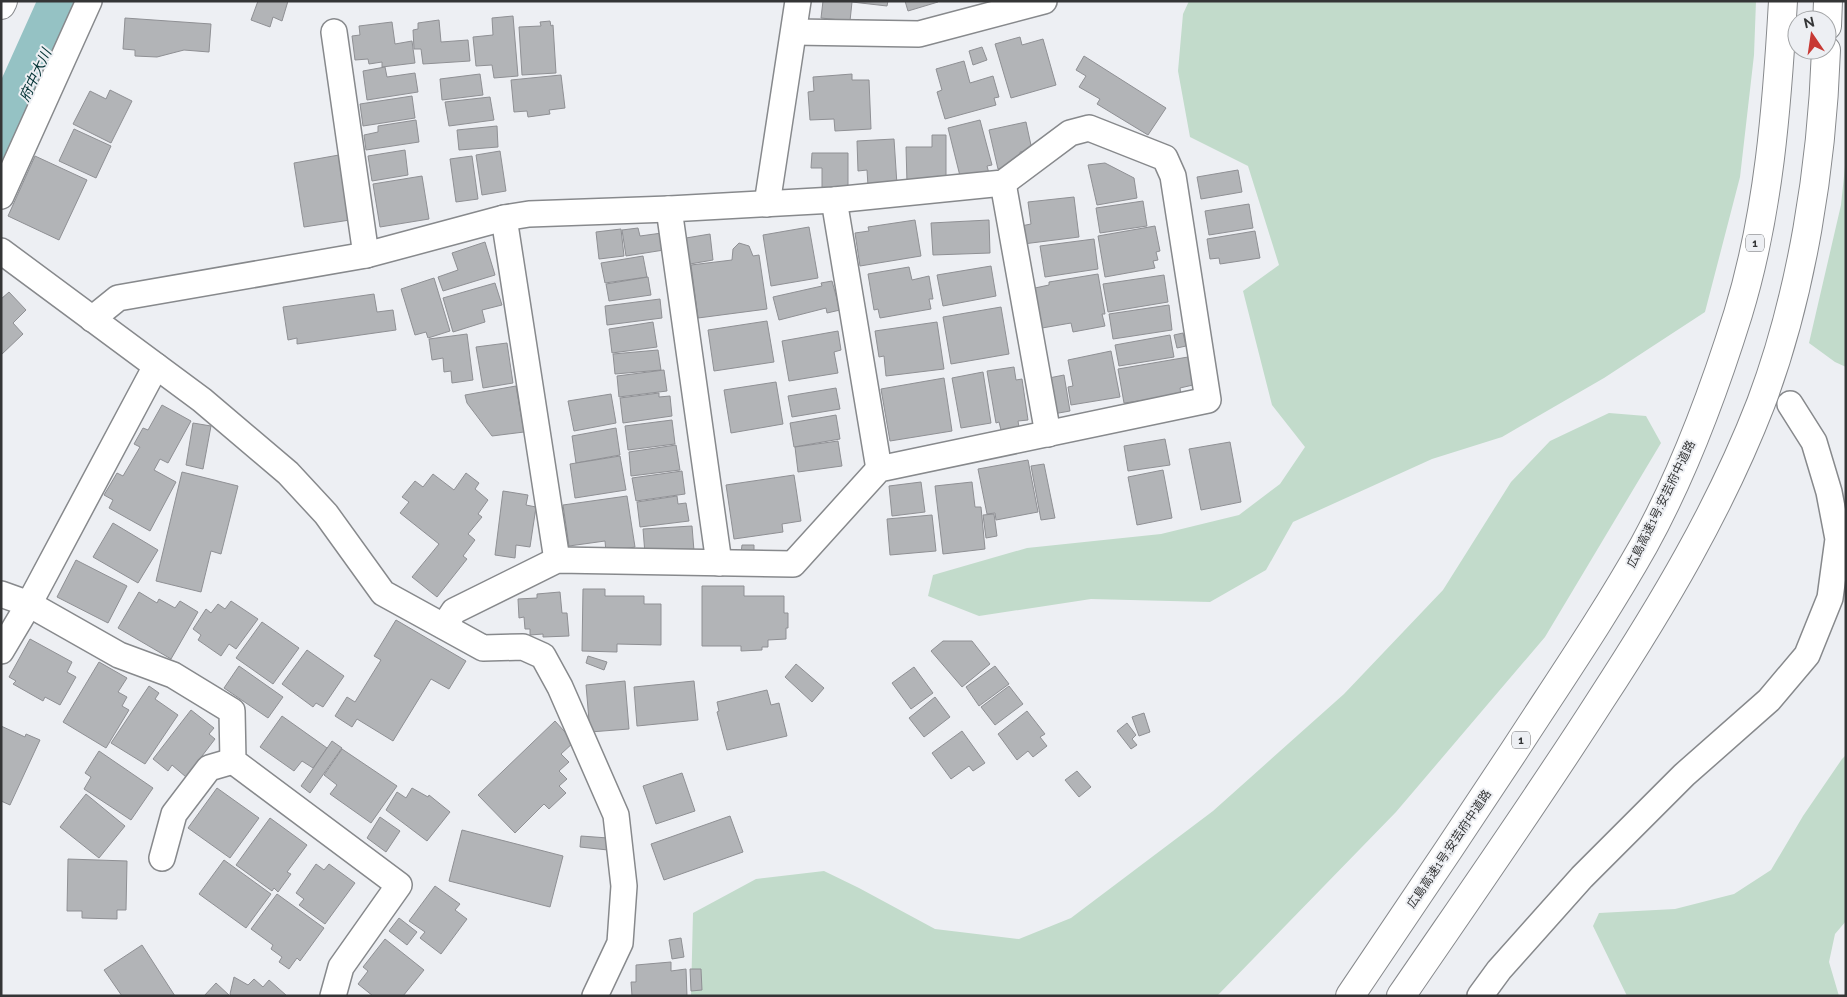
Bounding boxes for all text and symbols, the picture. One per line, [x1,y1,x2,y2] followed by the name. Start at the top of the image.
[1787,10,1837,60] north arrow
[1802,13,1816,31] text: N
[16,44,55,104] water label: 府中大川
[1746,234,1764,252] road number: 1
[1624,438,1698,570] street label: 広島高速1号;安芸府中道路
[1512,732,1530,748] road number: 1
[1404,787,1494,911] street label: 広島高速1号;安芸府中道路

